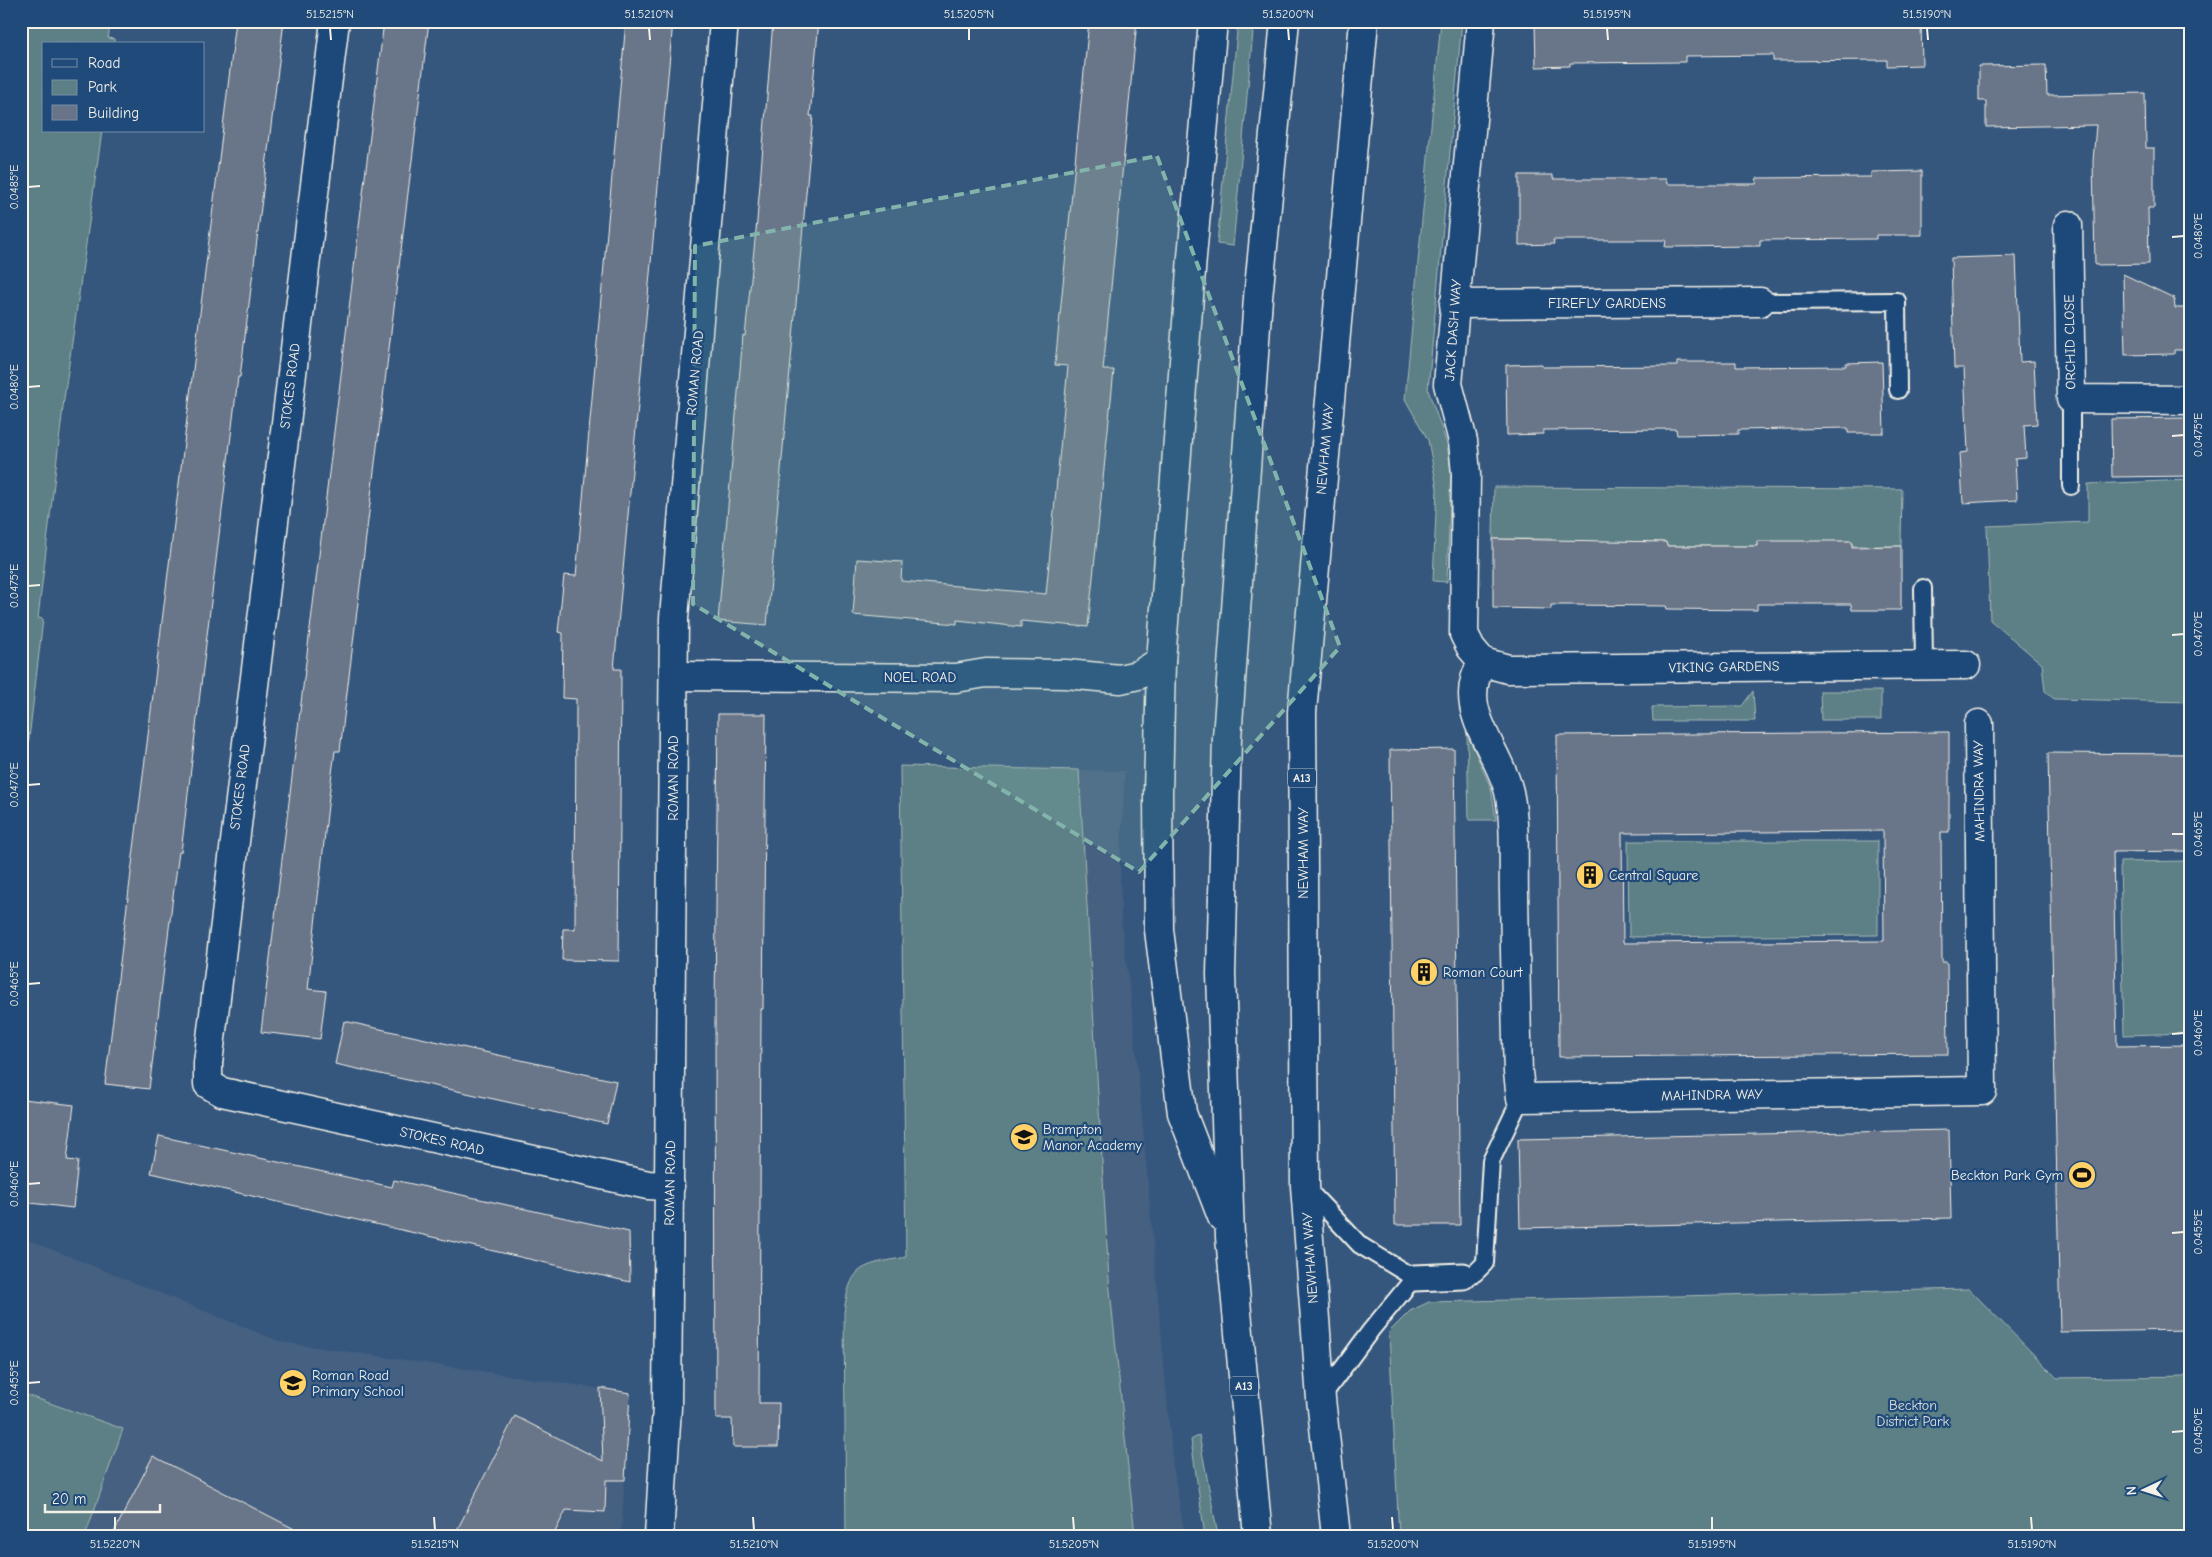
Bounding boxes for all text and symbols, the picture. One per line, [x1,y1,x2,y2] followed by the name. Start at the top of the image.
[306,7,354,21] text: 51.5215°N
[625,7,673,21] text: 51.5210°N
[944,7,994,21] text: 51.5205°N
[1262,7,1314,21] text: 51.5200°N
[1583,7,1631,21] text: 51.5195°N
[1903,7,1951,21] text: 51.5190°N
[42,42,205,132] legend
[88,54,120,72] text: Road
[88,78,117,96] text: Park
[88,104,139,122] text: Building
[7,164,21,210] text: 0.0485°E
[2191,213,2205,259] text: 0.0480°E
[1441,278,1465,382] street label: JACK DASH WAY
[2061,294,2079,390] street label: ORCHID CLOSE
[1548,295,1666,312] street label: FIREFLY GARDENS
[683,330,707,416] street label: ROMAN ROAD
[276,342,304,430] street label: STOKES ROAD
[7,364,21,410] text: 0.0480°E
[1313,402,1338,495] street label: NEWHAM WAY
[2191,413,2205,457] text: 0.0475°E
[7,564,21,608] text: 0.0475°E
[2191,611,2205,657] text: 0.0470°E
[1668,658,1780,676] street label: VIKING GARDENS
[884,669,956,686] street label: NOEL ROAD
[665,735,682,821] street label: ROMAN ROAD
[1970,739,1988,842] street label: MAHINDRA WAY
[226,743,254,831] street label: STOKES ROAD
[7,762,21,808] text: 0.0470°E
[1288,768,1316,788] road number: A13
[1295,807,1312,899] street label: NEWHAM WAY
[2191,811,2205,857] text: 0.0465°E
[1575,860,1605,890] building icon: Central Square
[1609,867,1698,884] place label: Central Square
[1409,957,1439,987] building icon: Roman Court
[7,961,21,1007] text: 0.0465°E
[1443,964,1524,981] place label: Roman Court
[2191,1010,2205,1056] text: 0.0460°E
[1661,1086,1764,1104] street label: MAHINDRA WAY
[1043,1121,1142,1154] place label: Brampton Manor Academy
[1009,1122,1039,1152] school or university icon: Brampton Manor Academy
[398,1123,486,1159] street label: STOKES ROAD
[661,1140,679,1226] street label: ROMAN ROAD
[2067,1160,2097,1190] sports icon: Beckton Park Gym
[7,1161,21,1207] text: 0.0460°E
[1951,1167,2063,1184] place label: Beckton Park Gym
[2191,1209,2205,1255] text: 0.0455°E
[1298,1211,1322,1304] street label: NEWHAM WAY
[7,1360,21,1406] text: 0.0455°E
[312,1367,404,1400] place label: Roman Road Primary School
[278,1368,308,1398] school or university icon: Roman Road Primary School
[1230,1376,1258,1395] road number: A13
[1877,1397,1950,1430] park label: Beckton District Park
[2191,1408,2205,1454] text: 0.0450°E
[2120,1464,2170,1514] north arrow
[45,1482,160,1514] scale bar
[2123,1486,2140,1496] text: N
[52,1490,86,1508] text: 20 m
[90,1537,140,1551] text: 51.5220°N
[411,1537,459,1551] text: 51.5215°N
[730,1537,778,1551] text: 51.5210°N
[1049,1537,1099,1551] text: 51.5205°N
[1367,1537,1419,1551] text: 51.5200°N
[1688,1537,1736,1551] text: 51.5195°N
[2008,1537,2056,1551] text: 51.5190°N

